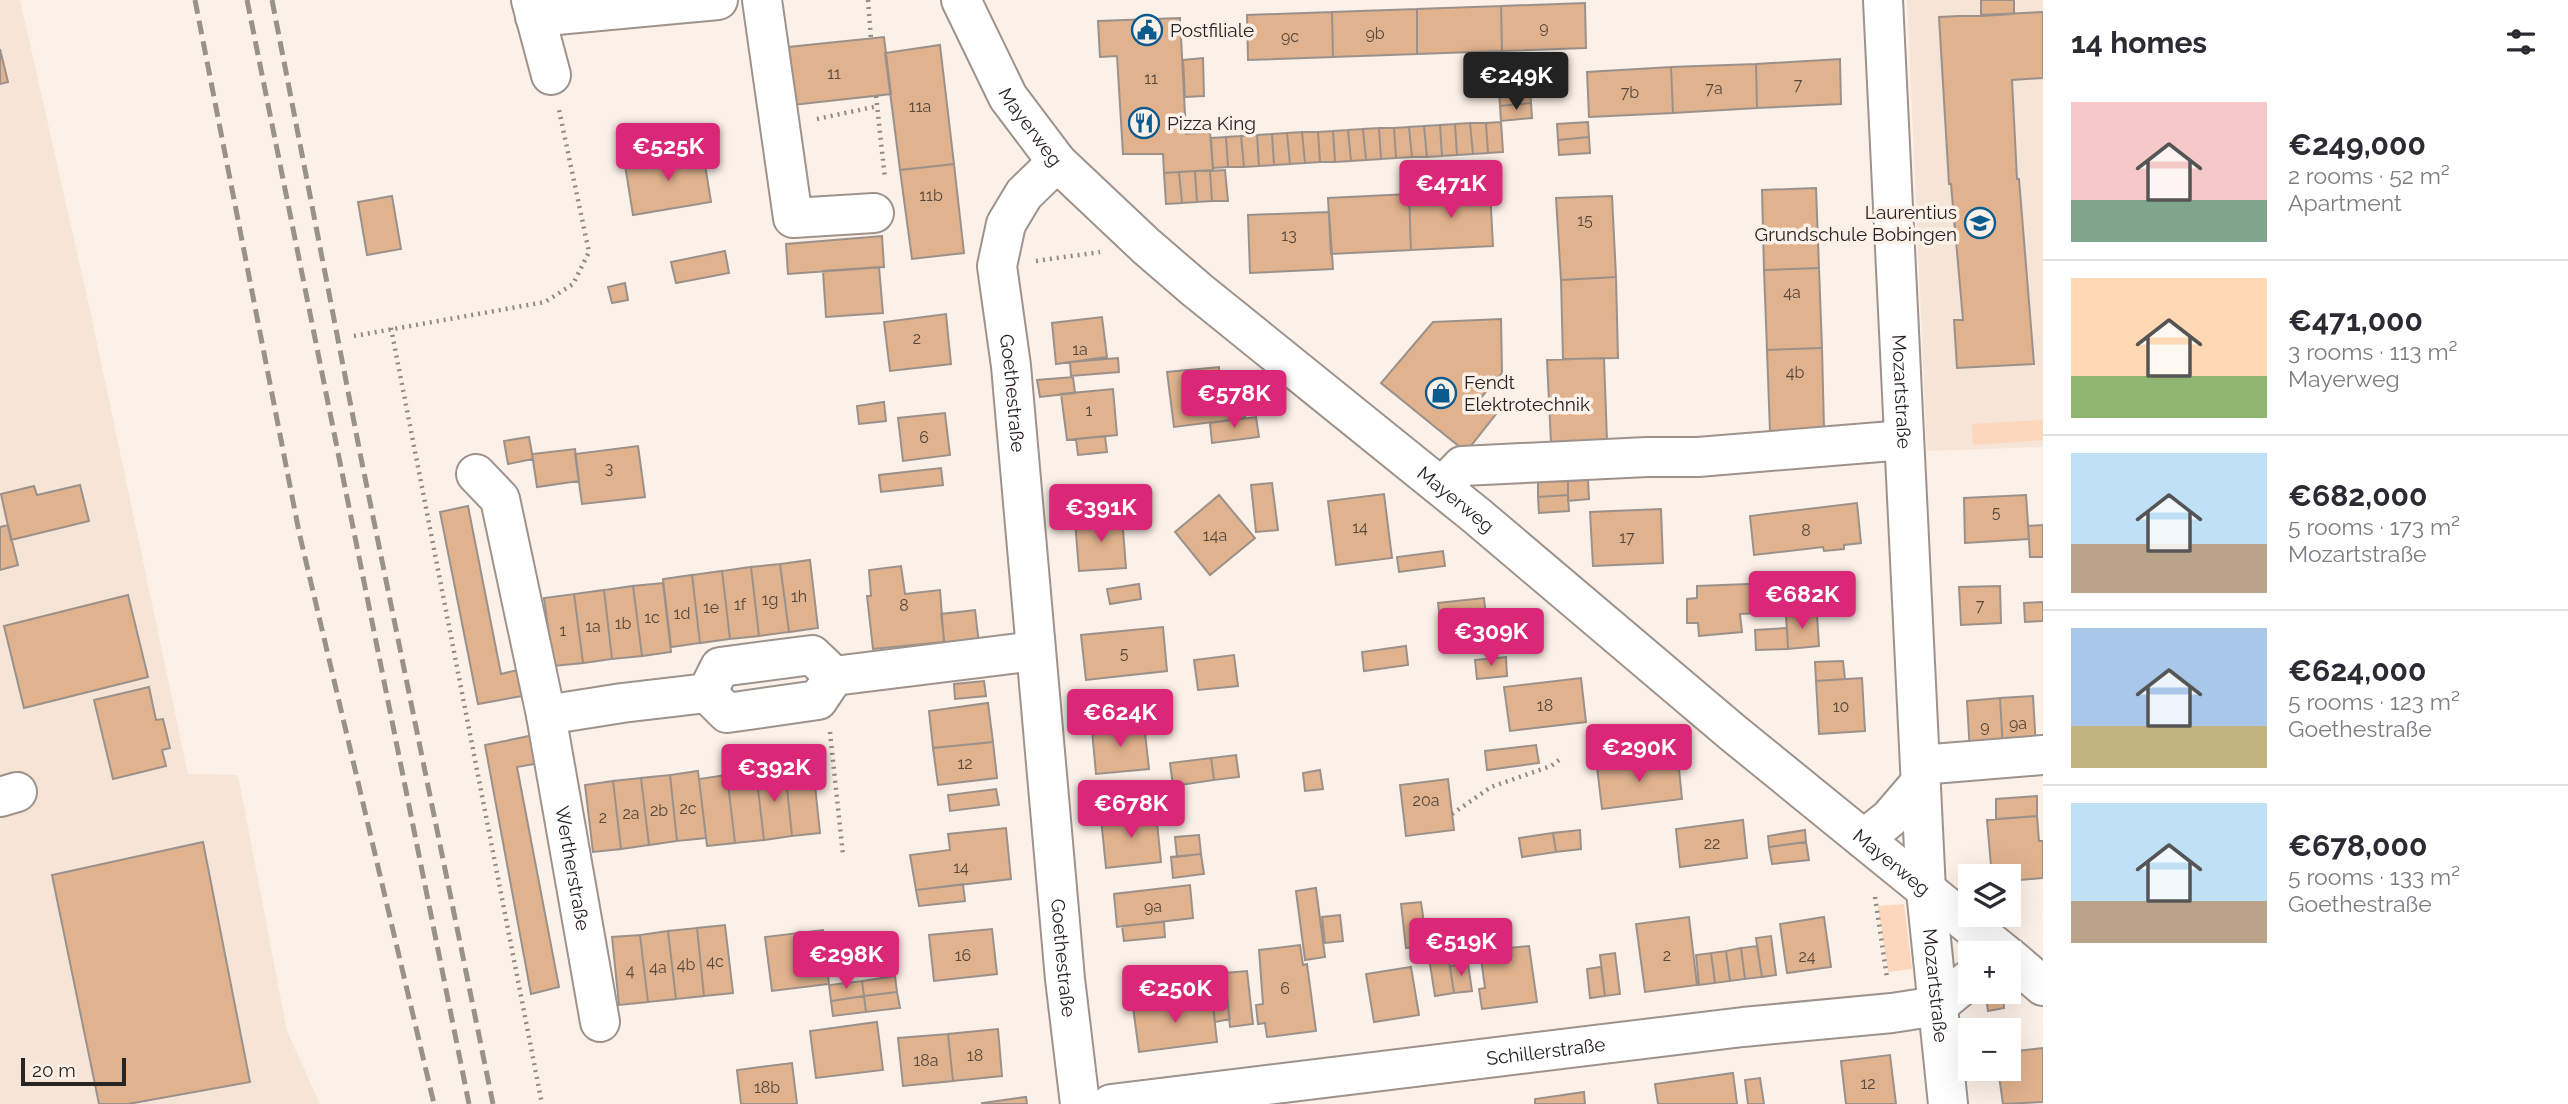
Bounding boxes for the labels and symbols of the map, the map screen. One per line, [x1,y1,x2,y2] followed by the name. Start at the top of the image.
[1130,13,1164,47] public building icon: Postfiliale
[1539,18,1549,37] house number: 9
[1170,19,1254,41] place label: Postfiliale
[1365,24,1385,43] house number: 9b
[1281,27,1299,46] house number: 9c
[1467,52,1565,112] pin: €249K
[827,64,841,83] house number: 11
[1144,69,1158,88] house number: 11
[1794,75,1803,94] house number: 7
[1705,79,1723,98] house number: 7a
[1621,83,1639,102] house number: 7b
[994,84,1067,170] street label: Mayerweg
[909,97,931,116] house number: 11a
[1127,106,1161,140] restaurant icon: Pizza King
[1167,112,1256,134] place label: Pizza King
[619,124,717,183] pin: €525K
[1402,160,1500,220] pin: €471K
[919,186,943,205] house number: 11b
[1755,201,1957,245] place label: Laurentius Grundschule Bobingen
[1963,206,1997,240] school or university icon: Laurentius Grundschule Bobingen
[1577,211,1593,230] house number: 15
[1281,226,1297,245] house number: 13
[1783,283,1801,302] house number: 4a
[913,329,921,348] house number: 2
[996,332,1030,453] street label: Goethestraße
[1888,334,1916,449] street label: Mozartstraße
[1072,340,1088,359] house number: 1a
[1786,363,1804,382] house number: 4b
[1185,370,1283,430] pin: €578K
[1464,371,1590,415] place label: Fendt Elektrotechnik
[1424,376,1458,410] shop icon: Fendt Elektrotechnik
[1086,401,1093,420] house number: 1
[919,428,929,447] house number: 6
[605,459,613,478] house number: 3
[1413,462,1499,537] street label: Mayerweg
[1052,484,1150,544] pin: €391K
[1992,503,2001,522] house number: 5
[1352,518,1368,537] house number: 14
[1801,521,1811,540] house number: 8
[1203,526,1227,545] house number: 14a
[1619,528,1635,547] house number: 17
[1753,572,1851,631] pin: €682K
[791,587,807,606] house number: 1h
[762,590,778,609] house number: 1g
[734,595,747,614] house number: 1f
[899,596,909,615] house number: 8
[1976,596,1985,615] house number: 7
[703,598,719,617] house number: 1e
[674,604,690,623] house number: 1d
[644,608,660,627] house number: 1c
[1442,608,1540,668] pin: €309K
[615,614,631,633] house number: 1b
[585,617,601,636] house number: 1a
[560,621,567,640] house number: 1
[1120,644,1129,663] house number: 5
[1071,690,1169,749] pin: €624K
[1537,696,1553,715] house number: 18
[1833,697,1849,716] house number: 10
[2009,714,2027,733] house number: 9a
[1980,717,1990,736] house number: 9
[1590,724,1688,784] pin: €290K
[725,744,823,804] pin: €392K
[957,754,973,773] house number: 12
[1082,780,1180,840] pin: €678K
[1413,791,1439,810] house number: 20a
[679,799,697,818] house number: 2c
[650,801,668,820] house number: 2b
[551,804,595,932] street label: Wertherstraße
[622,804,640,823] house number: 2a
[599,808,607,827] house number: 2
[1849,824,1935,900] street label: Mayerweg
[1704,834,1720,853] house number: 22
[953,858,969,877] house number: 14
[1144,897,1162,916] house number: 9a
[1047,898,1080,1018] street label: Goethestraße
[1412,918,1510,978] pin: €519K
[1919,927,1953,1044] street label: Mozartstraße
[797,932,895,991] pin: €298K
[955,946,971,965] house number: 16
[1663,946,1671,965] house number: 2
[1798,947,1816,966] house number: 24
[706,952,724,971] house number: 4c
[677,955,695,974] house number: 4b
[649,958,667,977] house number: 4a
[626,961,635,980] house number: 4
[1126,965,1224,1025] pin: €250K
[1280,979,1290,998] house number: 6
[1485,1033,1606,1069] street label: Schillerstraße
[967,1046,983,1065] house number: 18
[913,1051,939,1070] house number: 18a
[21,1055,126,1087] scale bar
[1860,1074,1876,1093] house number: 12
[754,1078,780,1097] house number: 18b

